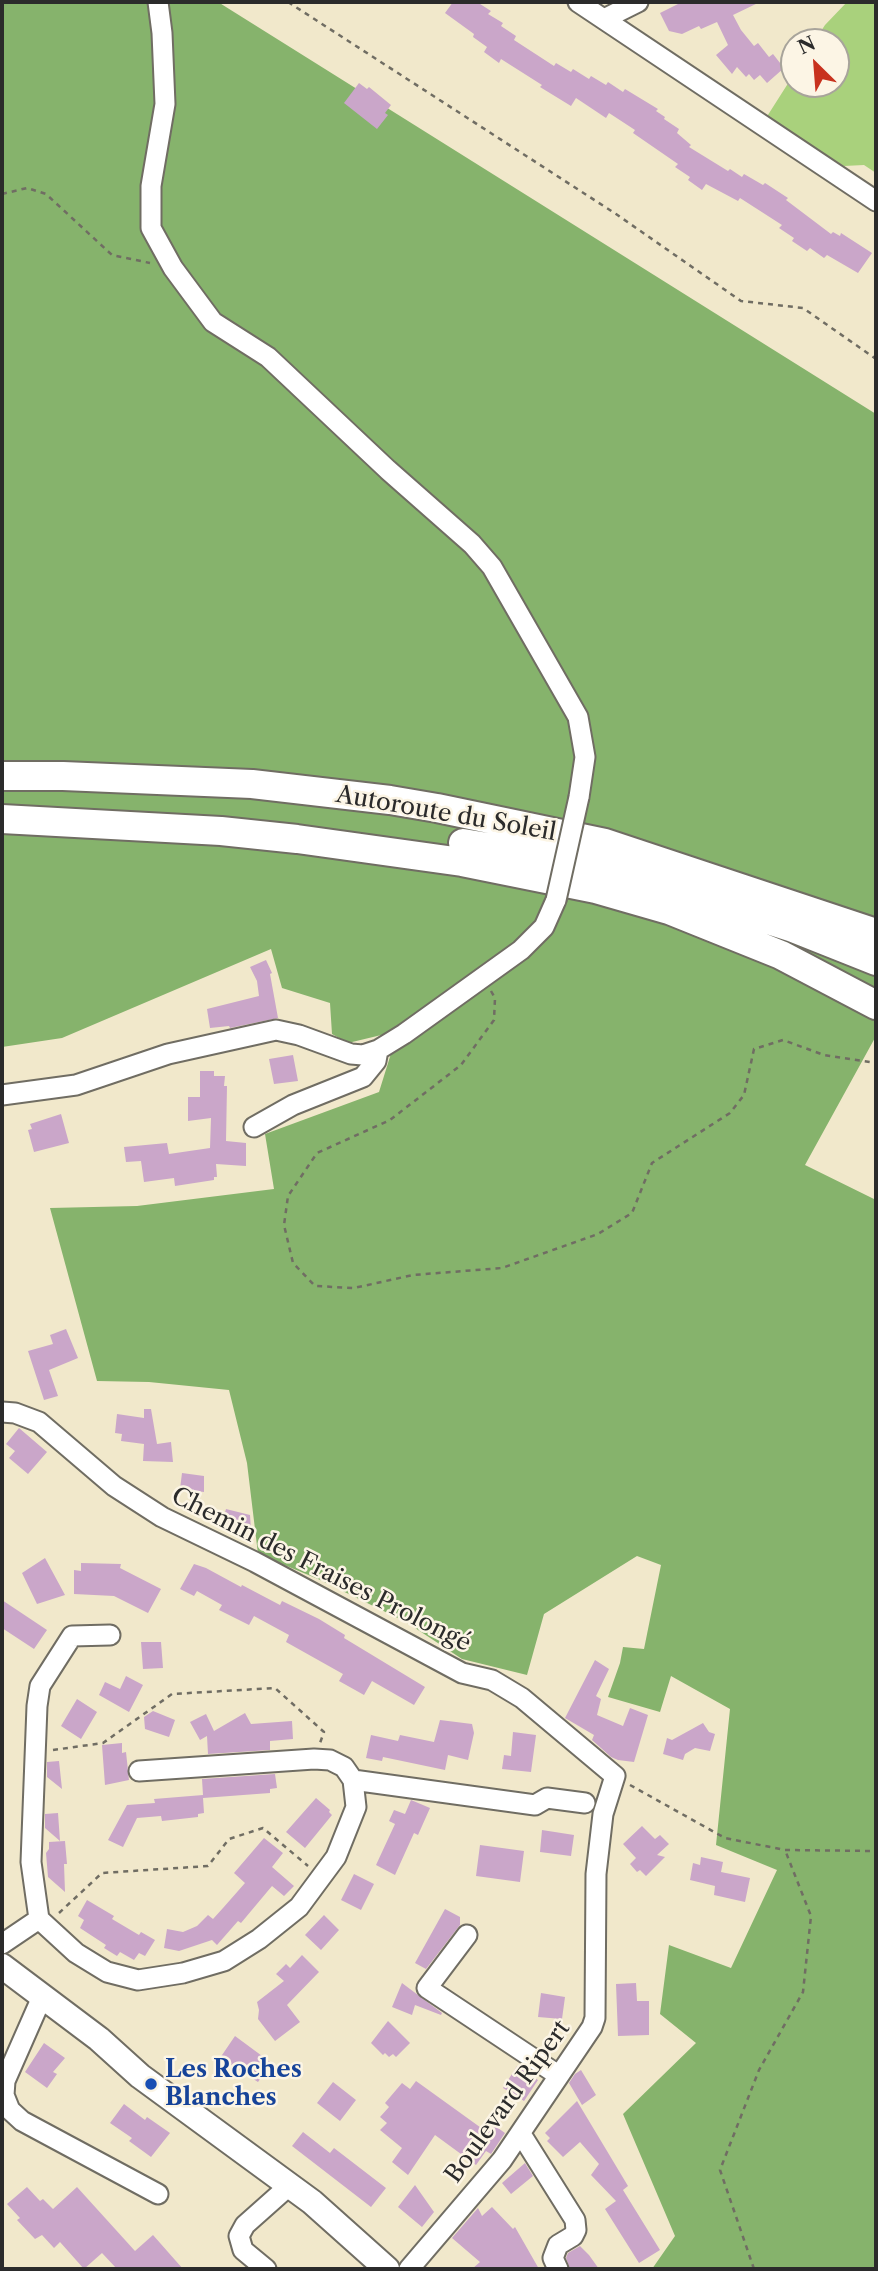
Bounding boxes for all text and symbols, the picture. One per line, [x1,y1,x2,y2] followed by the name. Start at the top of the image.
[780,28,850,98] north arrow
[794,31,819,59] text: N
[334,780,558,848] street label: Autoroute du Soleil
[166,1482,476,1658] street label: Chemin des Fraises Prolongé
[439,2015,577,2189] street label: Boulevard Ripert
[165,2056,302,2112] place label: Les Roches Blanches
[143,2076,159,2092] marker: Les Roches Blanches

